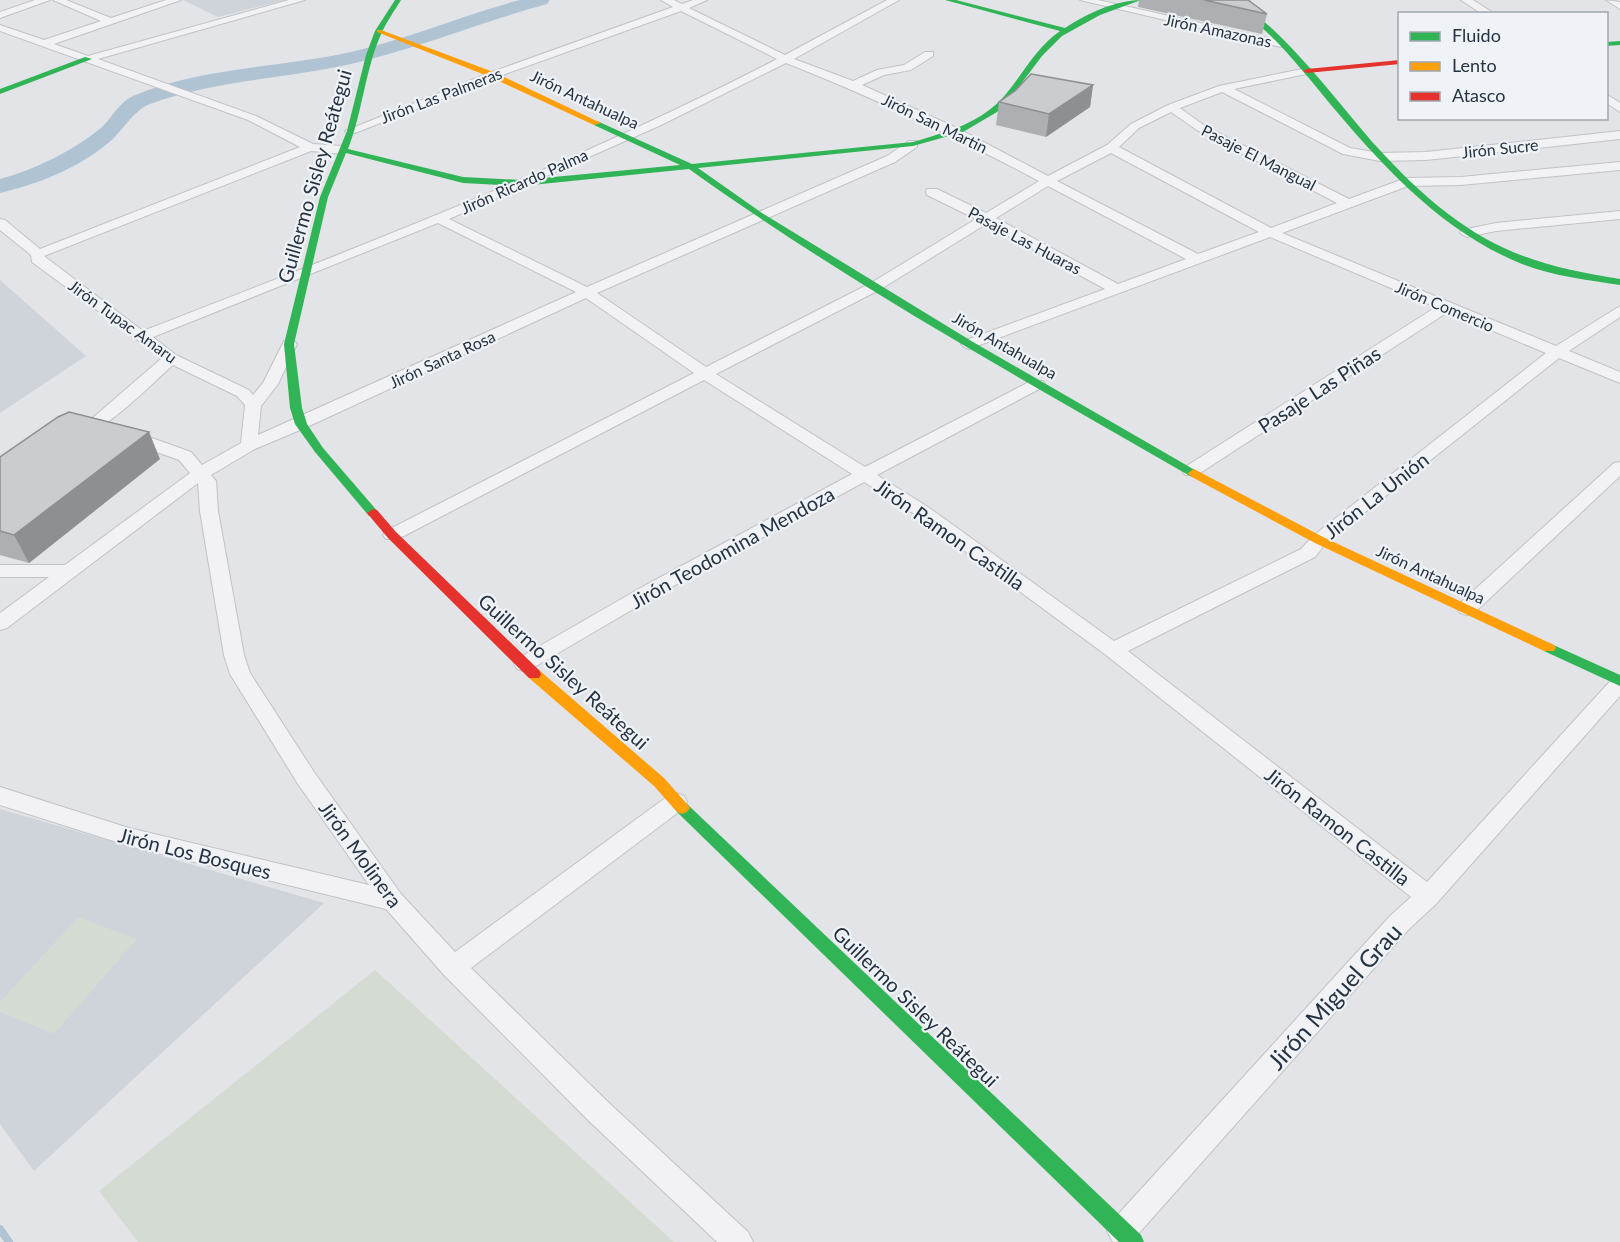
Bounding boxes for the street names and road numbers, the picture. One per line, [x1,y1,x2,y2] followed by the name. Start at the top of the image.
[1163,9,1274,51] street label: Jirón Amazonas
[378,63,504,127] street label: Jirón Las Palmeras
[272,66,356,286] street label: Guillermo Sisley Reátegui
[528,66,642,132] street label: Jirón Antahualpa
[879,89,991,157] street label: Jirón San Martin
[1199,120,1319,194] street label: Pasaje El Mangual
[1461,135,1539,161] street label: Jirón Sucre
[457,144,591,218] street label: Jirón Ricardo Palma
[965,202,1085,278] street label: Pasaje Las Huaras
[65,275,181,367] street label: Jirón Tupac Amaru
[1393,277,1497,335] street label: Jirón Comercio
[949,307,1061,383] street label: Jirón Antahualpa
[386,326,498,392] street label: Jirón Santa Rosa
[1253,340,1385,438] street label: Pasaje Las Piñas
[1319,447,1433,543] street label: Jirón La Unión
[870,473,1030,595] street label: Jirón Ramon Castilla
[626,481,838,613] street label: Jirón Teodomina Mendoza
[1374,541,1488,607] street label: Jirón Antahualpa
[474,588,654,754] street label: Guillermo Sisley Reátegui
[1261,762,1415,890] street label: Jirón Ramon Castilla
[314,796,408,912] street label: Jirón Molinera
[116,822,274,884] street label: Jirón Los Bosques
[1261,917,1407,1075] street label: Jirón Miguel Grau
[828,921,1004,1091] street label: Guillermo Sisley Reátegui

